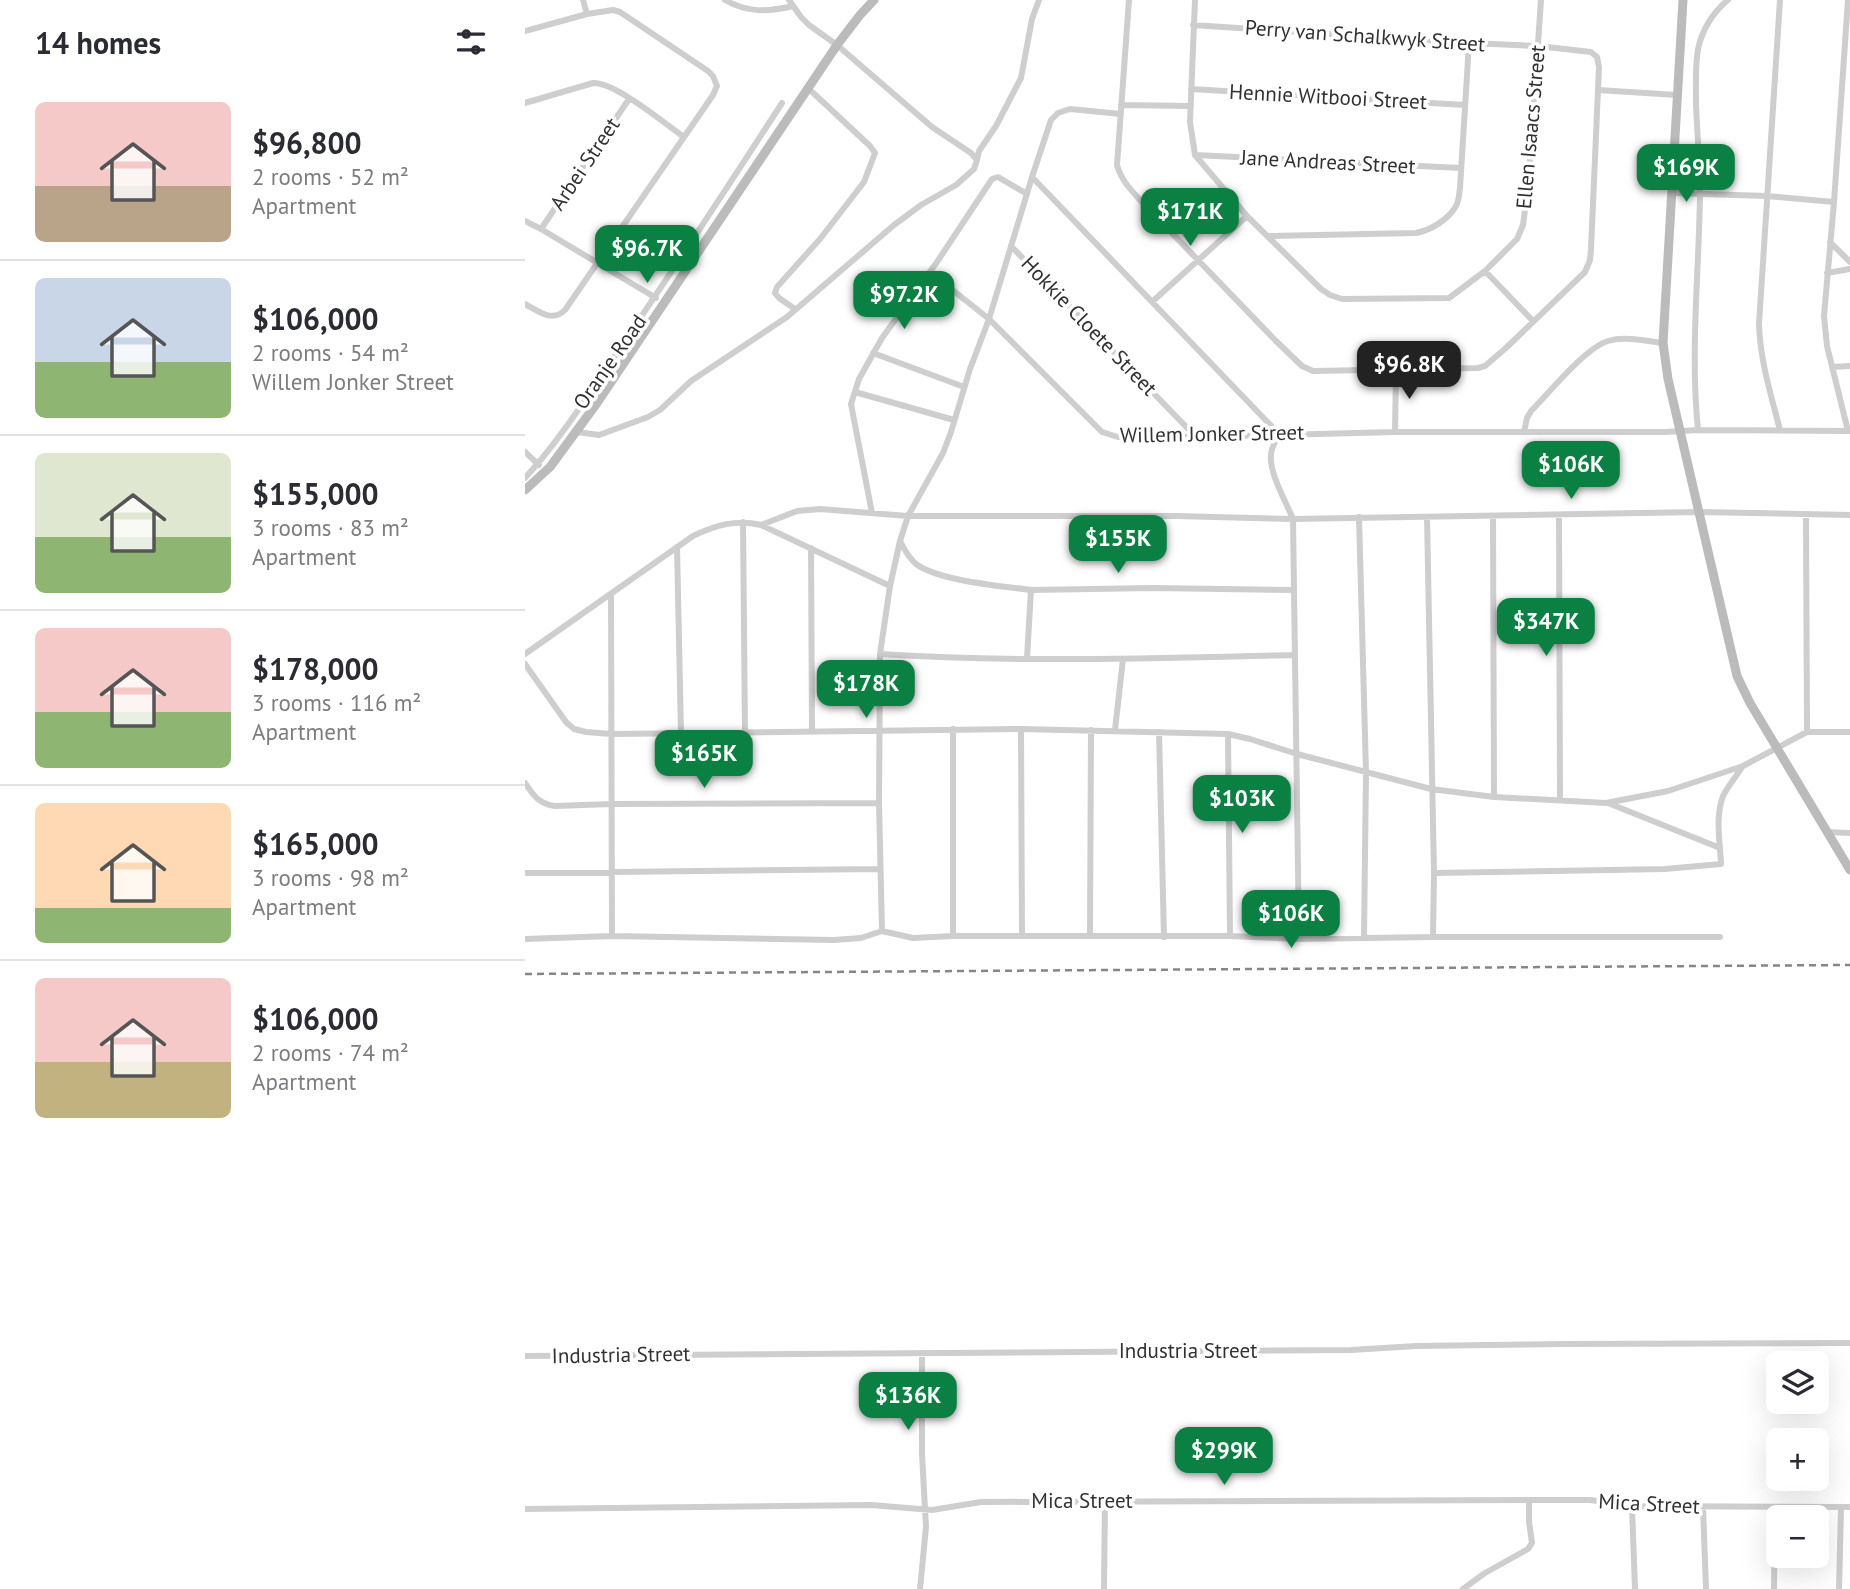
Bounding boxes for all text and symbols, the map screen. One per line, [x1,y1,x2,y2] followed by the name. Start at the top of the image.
[1244,14,1486,57] street label: Perry van Schalkwyk Street
[35,23,161,62] text: 14 homes
[452,23,490,61] icon: filters
[1510,44,1551,210] street label: Ellen Isaacs Street
[1228,78,1428,115] street label: Hennie Witbooi Street
[544,112,626,215] street label: Arbei Street
[252,123,362,162] text: $96,800
[91,130,175,214] icon: home
[1239,143,1416,180] street label: Jane Andreas Street
[1637,144,1735,204] pin: $169K
[1653,152,1719,181] text: $169K
[252,162,409,191] text: 2 rooms · 52 m²
[1141,188,1239,248] pin: $171K
[252,191,356,220] text: Apartment
[1157,196,1223,225] text: $171K
[590,226,704,285] pin: $96.7K
[611,233,683,262] text: $96.7K
[1016,250,1163,401] street label: Hokkie Cloete Street
[847,272,961,331] pin: $97.2K
[869,279,939,308] text: $97.2K
[252,299,379,338] text: $106,000
[91,306,175,390] icon: home
[567,309,652,414] street label: Oranje Road
[252,338,409,367] text: 2 rooms · 54 m²
[1352,342,1466,401] pin: $96.8K
[1373,349,1445,378] text: $96.8K
[252,367,454,396] text: Willem Jonker Street
[1120,418,1304,449] street label: Willem Jonker Street
[1522,442,1620,501] pin: $106K
[1538,449,1604,478] text: $106K
[252,474,379,513] text: $155,000
[91,481,175,565] icon: home
[252,513,409,542] text: 3 rooms · 83 m²
[1069,516,1167,575] pin: $155K
[1085,523,1151,552] text: $155K
[252,542,356,571] text: Apartment
[1497,598,1595,658] pin: $347K
[1513,606,1579,635] text: $347K
[252,649,379,688] text: $178,000
[91,656,175,740] icon: home
[817,660,915,720] pin: $178K
[833,668,899,697] text: $178K
[252,688,421,717] text: 3 rooms · 116 m²
[252,717,356,746] text: Apartment
[655,730,753,790] pin: $165K
[671,738,737,767] text: $165K
[1193,776,1291,835] pin: $103K
[1209,783,1275,812] text: $103K
[252,824,379,863] text: $165,000
[91,831,175,915] icon: home
[252,863,409,892] text: 3 rooms · 98 m²
[1242,890,1340,950] pin: $106K
[252,892,356,921] text: Apartment
[1258,898,1324,927] text: $106K
[252,999,379,1038] text: $106,000
[91,1006,175,1090] icon: home
[252,1038,409,1067] text: 2 rooms · 74 m²
[252,1067,356,1096] text: Apartment
[1119,1337,1257,1364] street label: Industria Street
[551,1340,691,1369] street label: Industria Street
[1766,1351,1829,1568] map controls
[1766,1351,1829,1414] button: layers
[859,1372,957,1432] pin: $136K
[875,1380,941,1409] text: $136K
[1175,1428,1273,1487] pin: $299K
[1766,1428,1829,1491] button: +
[1191,1435,1257,1464] text: $299K
[1031,1487,1133,1514] street label: Mica Street
[1598,1487,1700,1520] street label: Mica Street
[1766,1505,1829,1568] button: −

